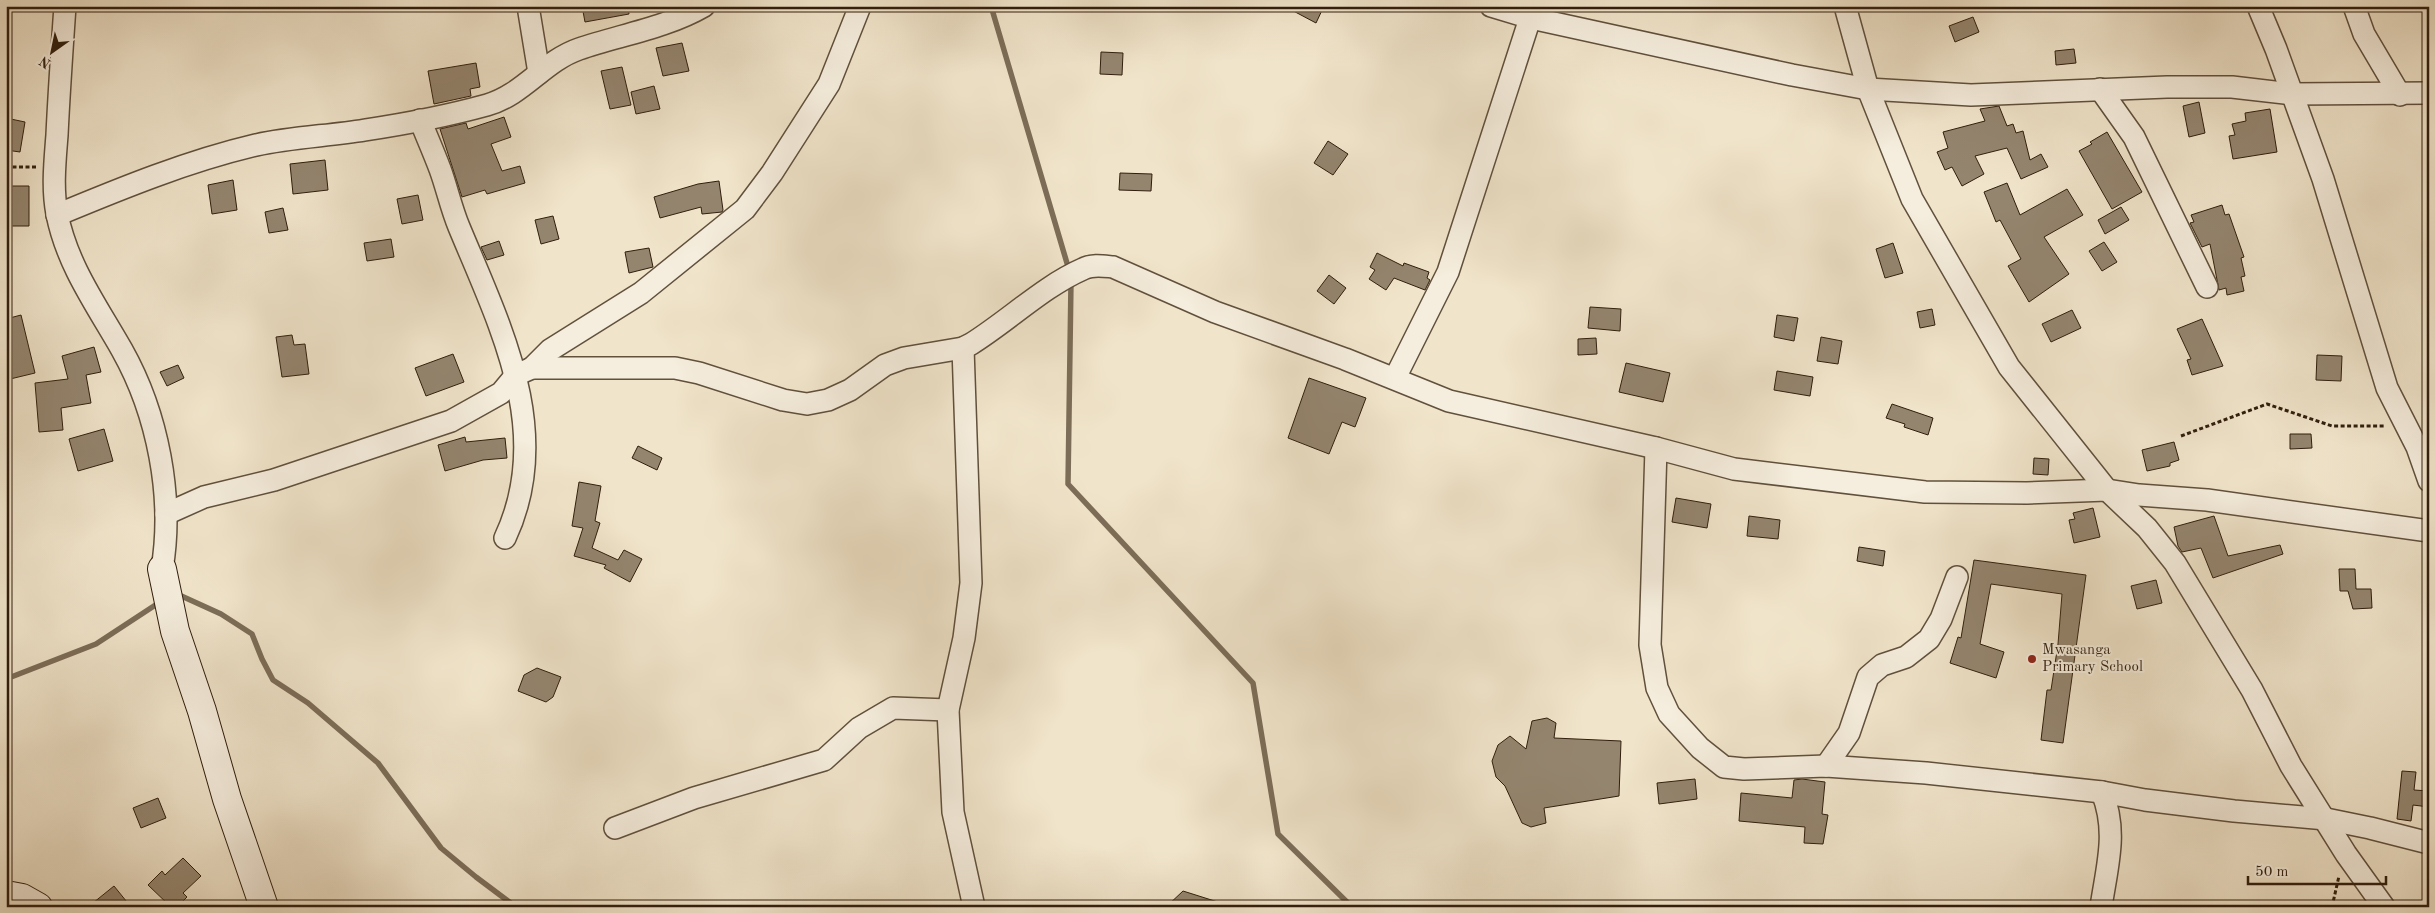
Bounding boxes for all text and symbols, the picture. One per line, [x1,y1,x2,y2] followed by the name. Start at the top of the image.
[28,28,78,78] north arrow
[37,53,54,71] text: N
[2042,643,2143,675] place label: Mwasanga Primary School
[2026,653,2038,665] marker: Mwasanga Primary School
[2248,853,2385,885] scale bar
[2255,865,2289,880] text: 50 m

